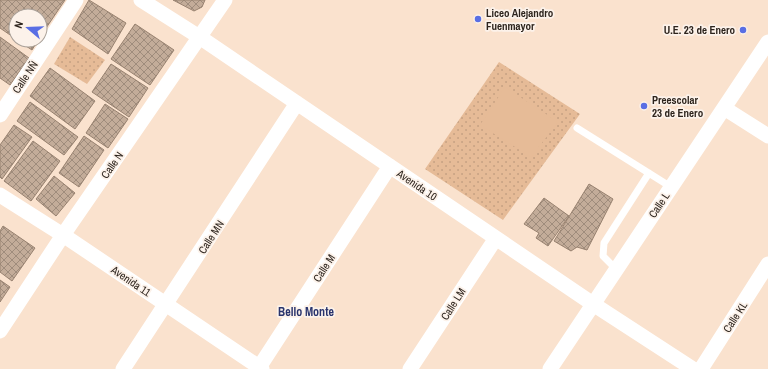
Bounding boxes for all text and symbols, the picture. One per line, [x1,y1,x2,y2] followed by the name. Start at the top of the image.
[486,6,554,33] place label: Liceo Alejandro Fuenmayor
[8,8,48,48] north arrow
[473,14,483,24] marker: Liceo Alejandro Fuenmayor
[11,19,26,30] text: N
[664,23,735,37] place label: U.E. 23 de Enero
[738,25,748,35] marker: U.E. 23 de Enero
[9,58,41,96] street label: Calle NÑ
[652,93,704,120] place label: Preescolar 23 de Enero
[639,101,649,111] marker: Preescolar 23 de Enero
[98,149,126,181] street label: Calle N
[393,166,440,204] street label: Avenida 10
[645,189,673,221] street label: Calle L
[195,218,227,256] street label: Calle MN
[310,251,338,285] street label: Calle M
[108,262,153,299] street label: Avenida 11
[437,285,469,323] street label: Calle LM
[720,299,750,335] street label: Calle KL
[278,304,334,320] district label: Bello Monte

